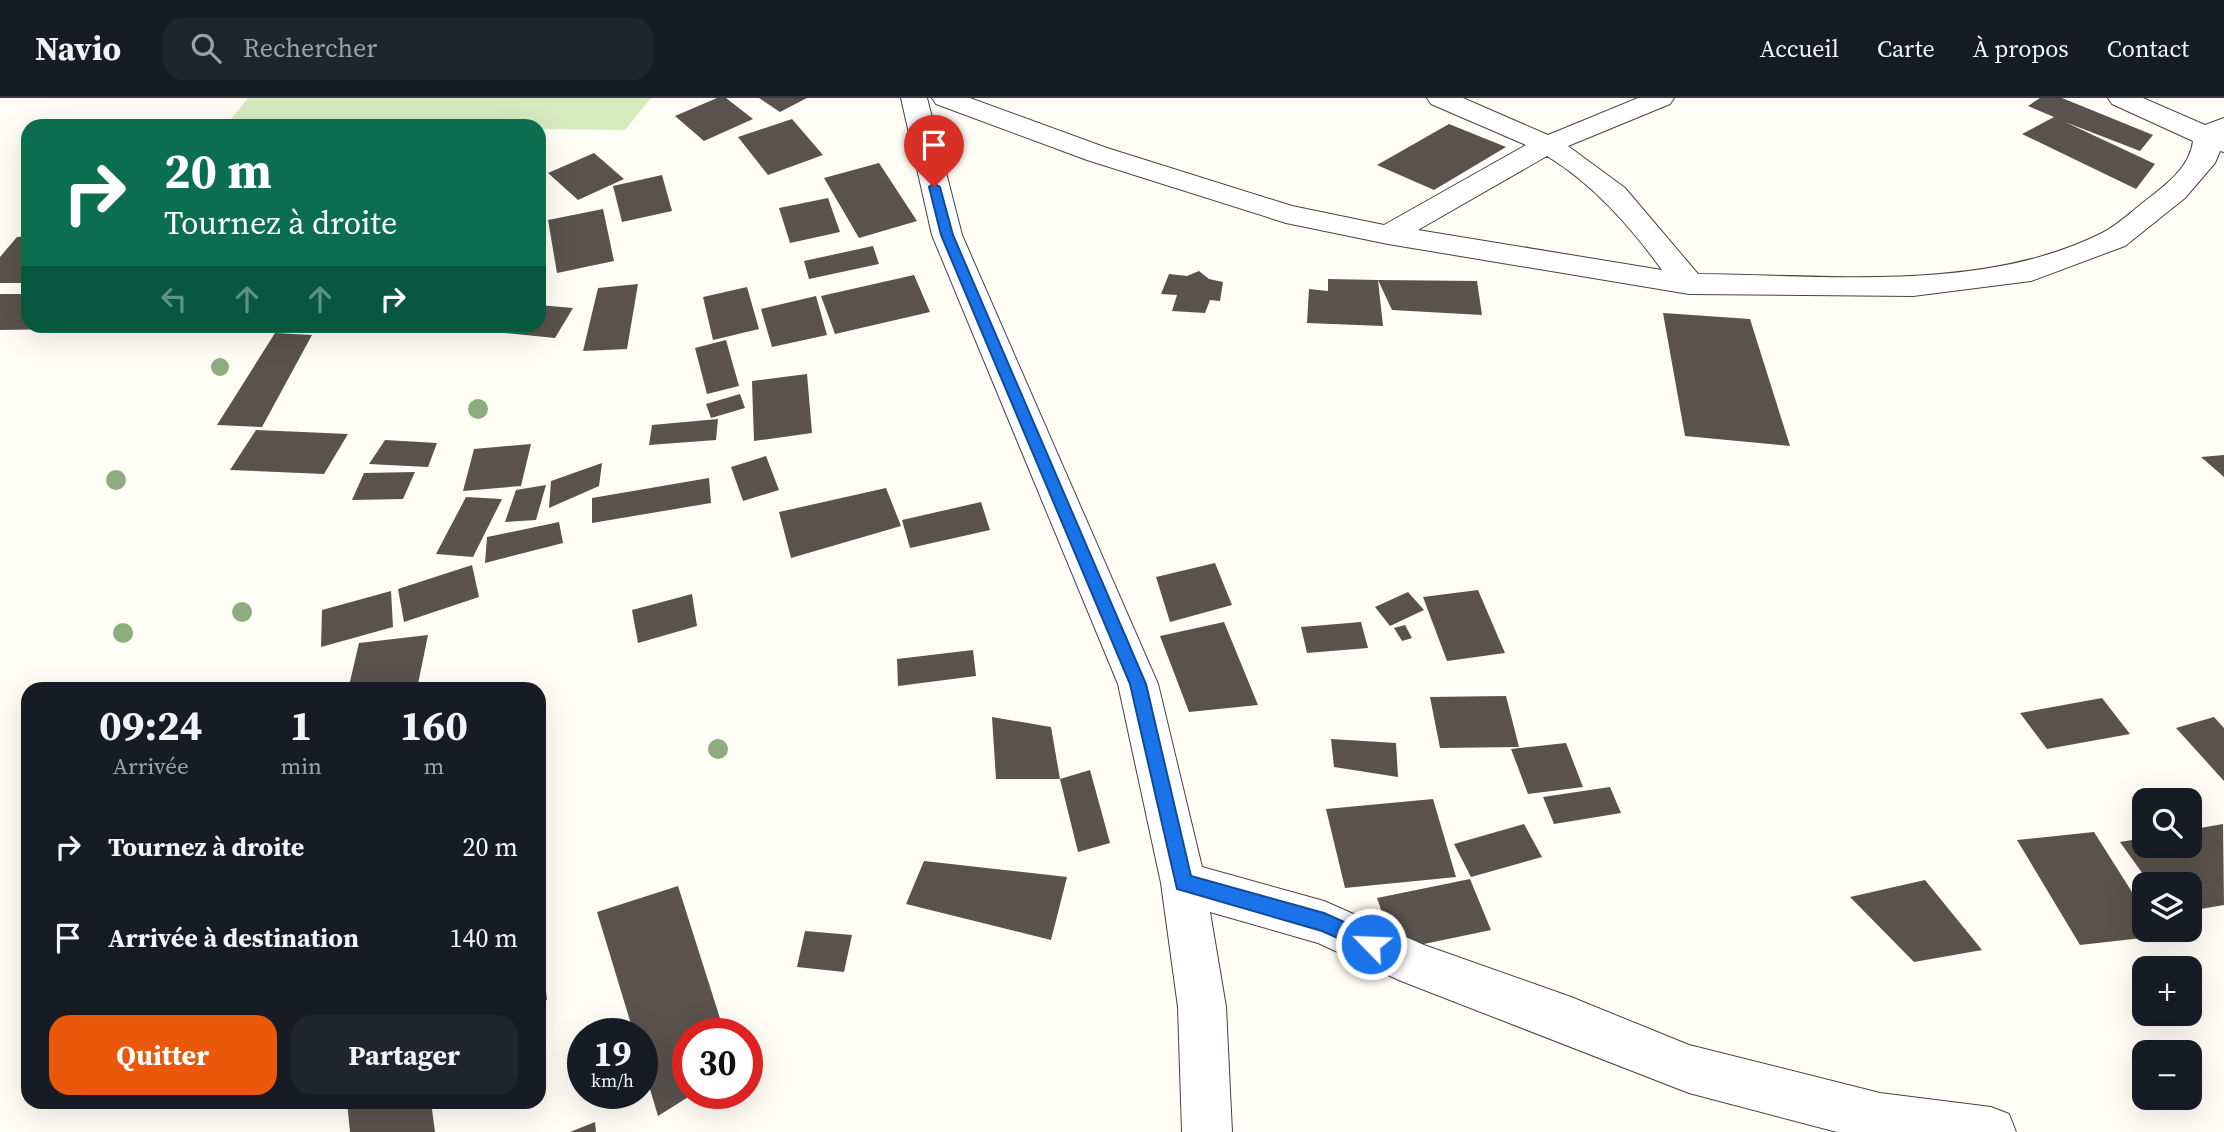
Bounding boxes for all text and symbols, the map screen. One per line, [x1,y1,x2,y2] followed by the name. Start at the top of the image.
[163,17,653,80] search box
[35,26,121,71] text: Navio
[187,29,225,67] icon: search
[243,30,377,66] text: Rechercher
[1760,32,1839,65] text: Accueil
[1877,32,1935,65] text: Carte
[1973,32,2069,65] text: À propos
[2107,32,2189,65] text: Contact
[904,115,964,187] pin
[915,126,953,164] icon: arrive
[164,137,272,204] text: 20 m
[49,147,140,238] icon: right
[164,201,397,245] text: Tournez à droite
[155,280,193,318] icon: left
[228,280,266,318] icon: ahead
[301,280,339,318] icon: ahead
[374,280,412,318] icon: right
[99,696,203,754] text: 09:24
[290,696,313,754] text: 1
[400,696,468,754] text: 160
[113,750,189,782] text: Arrivée
[280,750,322,782] text: min
[424,750,444,782] text: m
[2132,788,2202,1110] map controls
[2132,788,2202,858] button: search
[49,828,87,866] icon: right
[108,829,304,865] text: Tournez à droite
[463,829,518,865] text: 20 m
[2132,872,2202,942] button: layers
[1334,907,1408,981] position arrow
[49,919,87,957] icon: arrive
[108,920,359,956] text: Arrivée à destination
[450,920,518,956] text: 140 m
[2132,956,2202,1026] button: +
[49,1015,277,1095] button: Quitter
[291,1015,518,1095] button: Partager
[672,1018,763,1109] speed limit sign: 30
[594,1030,631,1078] text: 19
[2132,1040,2202,1110] button: −
[591,1068,634,1093] text: km/h

